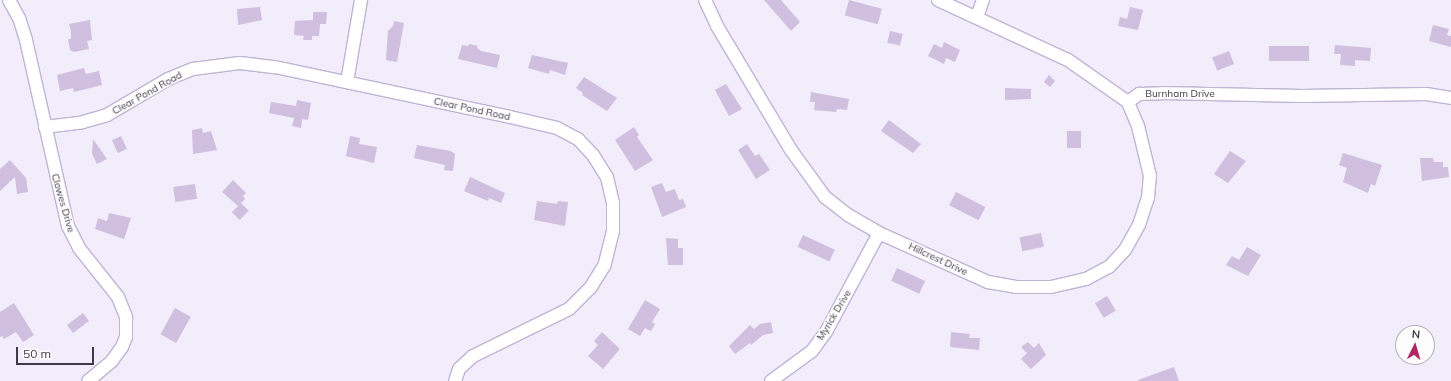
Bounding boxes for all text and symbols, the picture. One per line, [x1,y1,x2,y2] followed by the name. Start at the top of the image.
[110,69,184,117] street label: Clear Pond Road
[1145,88,1215,100] street label: Burnham Drive
[433,95,511,123] street label: Clear Pond Road
[49,172,77,234] street label: Clowes Drive
[906,240,970,278] street label: Hillcrest Drive
[814,288,854,342] street label: Myrick Drive
[1395,325,1435,365] north arrow
[1411,327,1421,341] text: N
[18,339,96,365] scale bar
[23,346,51,361] text: 50 m

